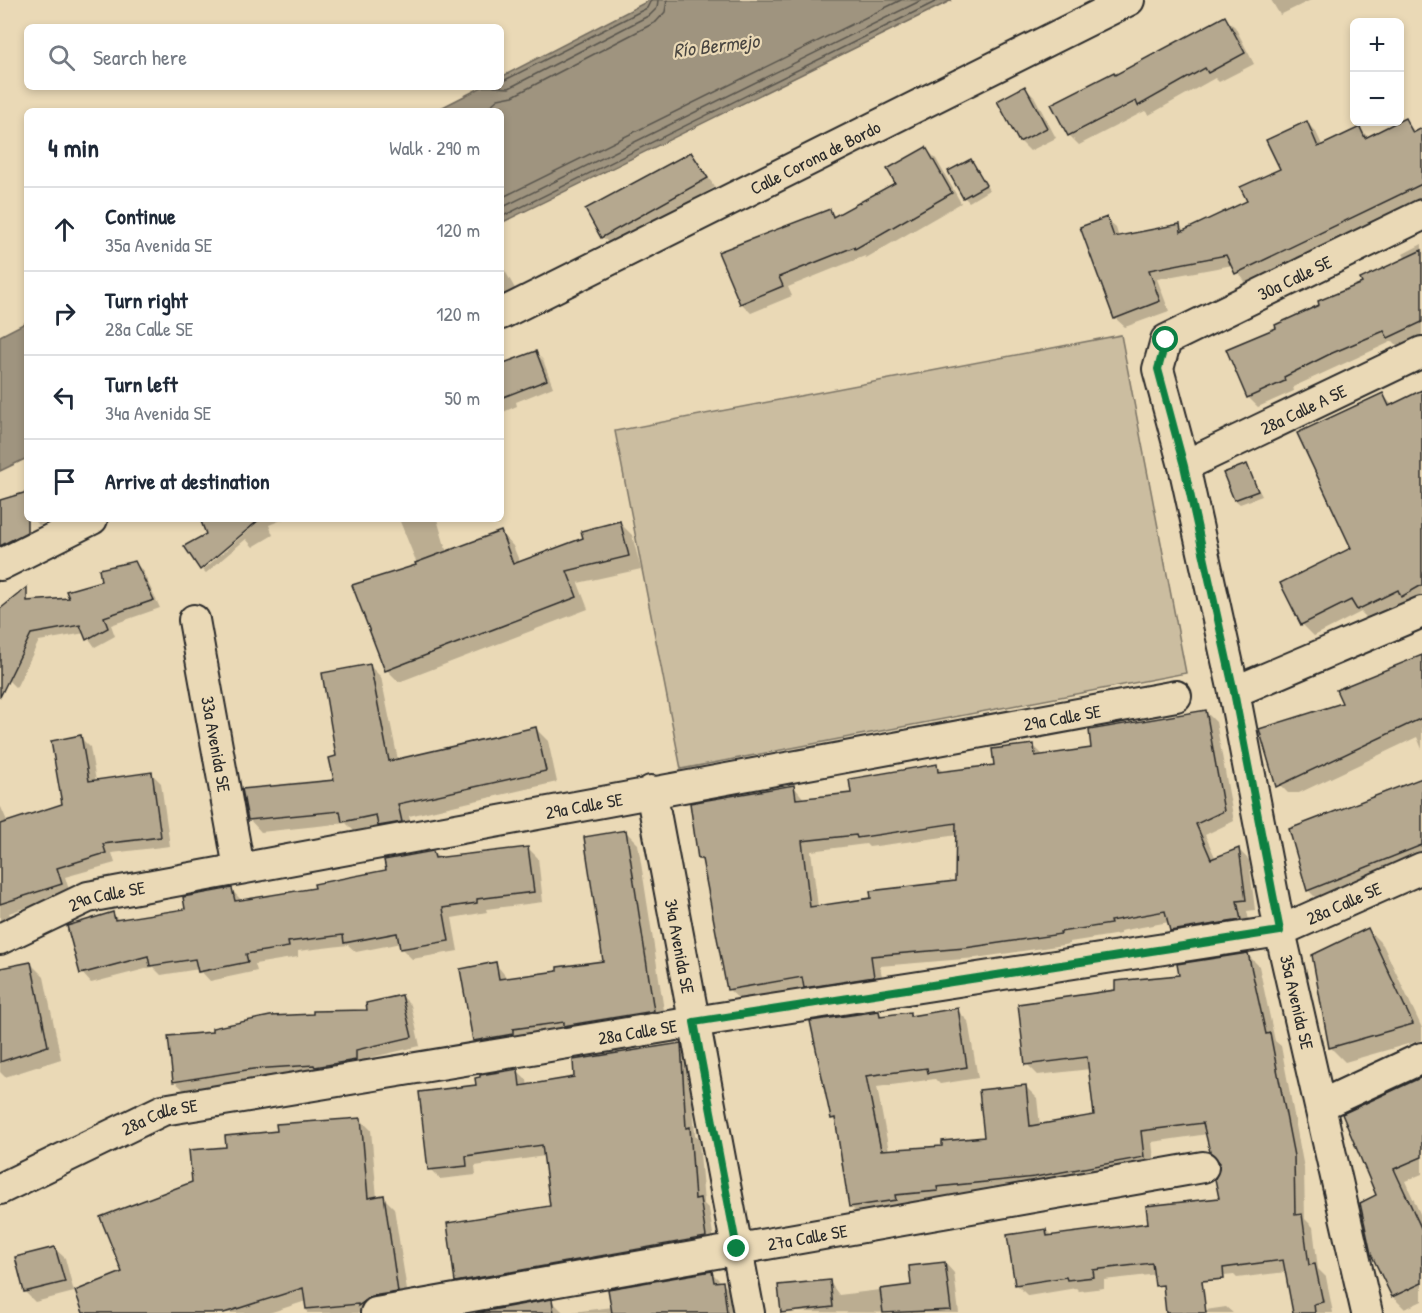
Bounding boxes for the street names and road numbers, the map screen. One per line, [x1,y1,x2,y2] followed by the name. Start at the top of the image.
[746,114,884,200] street label: Calle Corona de Bordo
[1253,249,1336,306] street label: 30a Calle SE
[1256,378,1350,440] street label: 28a Calle A SE
[196,694,237,794] street label: 33a Avenida SE
[1021,698,1103,736] street label: 29a Calle SE
[543,786,625,825] street label: 29a Calle SE
[64,874,147,917] street label: 29a Calle SE
[1302,875,1385,930] street label: 28a Calle SE
[659,897,701,996] street label: 34a Avenida SE
[1274,952,1320,1052] street label: 35a Avenida SE
[596,1013,679,1050] street label: 28a Calle SE
[117,1092,199,1141] street label: 28a Calle SE
[765,1218,849,1256] street label: 27a Calle SE

